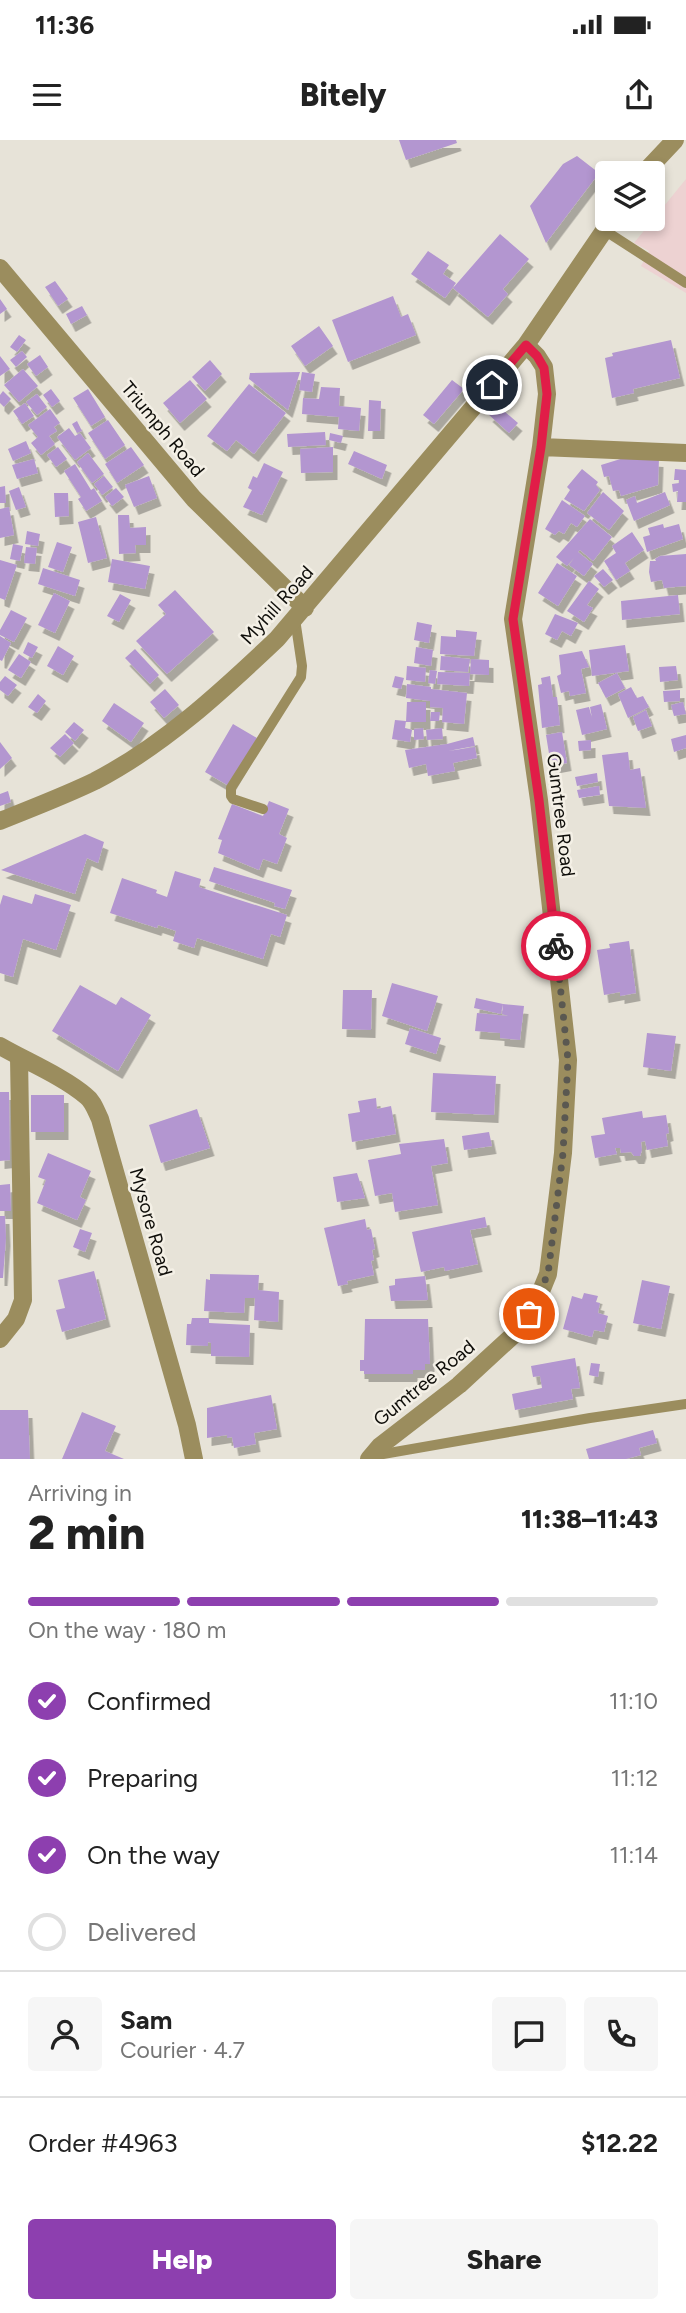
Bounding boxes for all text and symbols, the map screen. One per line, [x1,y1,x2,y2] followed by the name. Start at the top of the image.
[35,9,94,41] text: 11:36
[28,76,66,114] icon: menu
[300,76,386,114] text: Bitely
[620,76,658,114] icon: share
[595,161,665,231] map controls
[595,161,665,231] button: layers
[462,355,522,415] pin
[473,366,511,404] icon: home
[116,377,210,481] street label: Triumph Road
[236,561,318,649] street label: Myhill Road
[542,752,580,878] street label: Gumtree Road
[521,911,591,981] courier
[537,927,575,965] icon: bike
[125,1165,177,1279] street label: Mysore Road
[499,1284,559,1344] pin
[510,1295,548,1333] icon: bag
[369,1335,479,1431] street label: Gumtree Road
[28,1479,132,1507] text: Arriving in
[521,1503,658,1535] text: 11:38–11:43
[28,1505,145,1561] text: 2 min
[28,1616,226,1644] text: On the way · 180 m
[28,1682,66,1720] icon: check
[87,1685,211,1717] text: Confirmed
[609,1687,658,1715] text: 11:10
[28,1759,66,1797] icon: check
[87,1762,198,1794] text: Preparing
[611,1764,658,1792] text: 11:12
[28,1836,66,1874] icon: check
[87,1839,220,1871] text: On the way
[609,1841,658,1869] text: 11:14
[87,1916,196,1948] text: Delivered
[28,1997,102,2071] button: person
[492,1997,566,2071] button: chat
[584,1997,658,2071] button: phone
[120,2004,172,2036] text: Sam
[120,2036,245,2064] text: Courier · 4.7
[28,2127,178,2159] text: Order #4963
[581,2127,658,2159] text: $12.22
[28,2219,336,2299] button: Help
[350,2219,658,2299] button: Share

